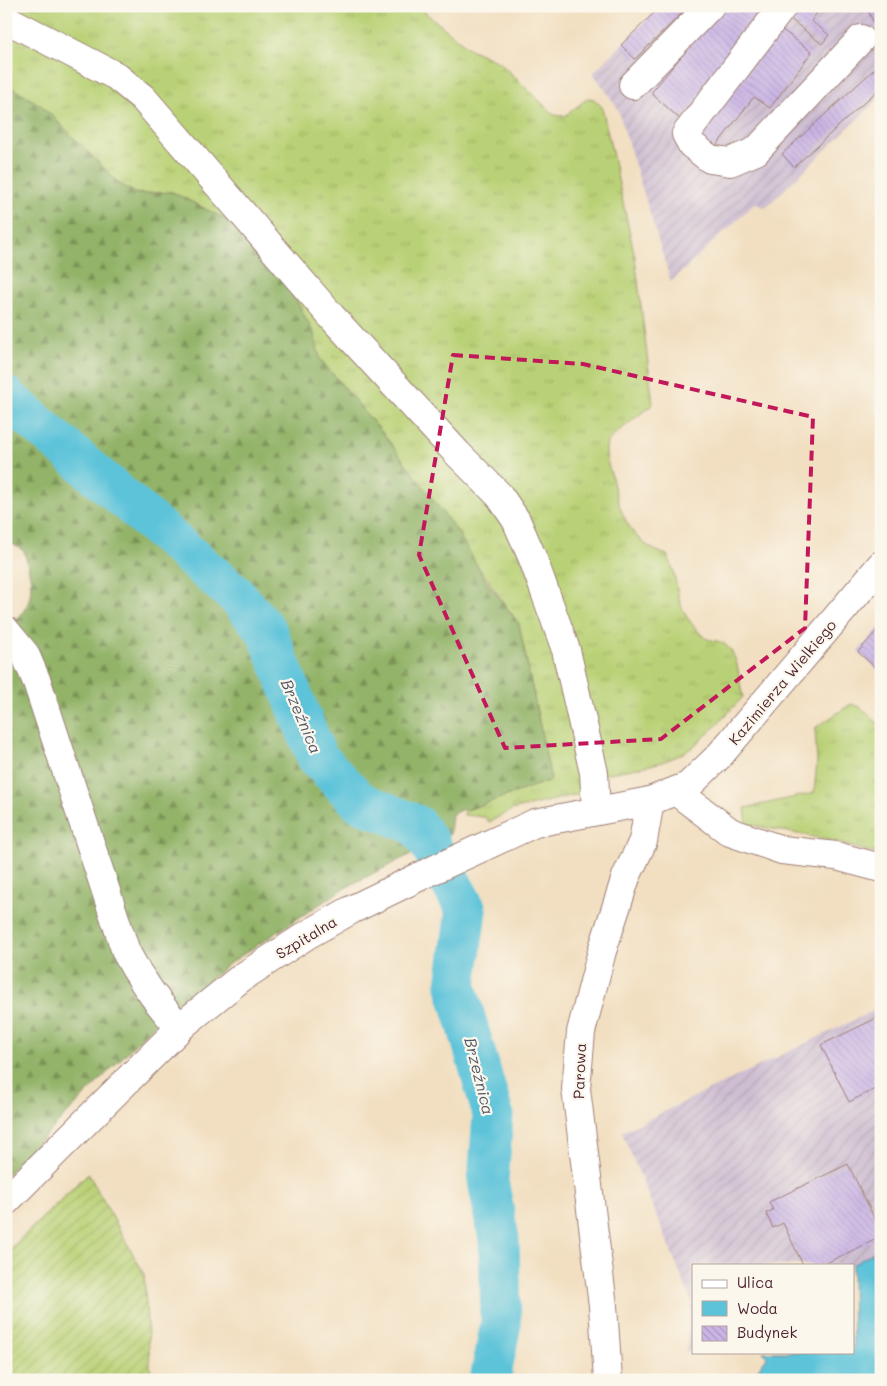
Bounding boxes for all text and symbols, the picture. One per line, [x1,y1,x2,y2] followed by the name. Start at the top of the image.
[724,615,840,749] street label: Kazimierza Wielkiego
[277,676,327,756] water label: Brzeźnica
[272,911,340,963] street label: Szpitalna
[460,1035,500,1117] water label: Brzeźnica
[568,1043,590,1099] street label: Parowa
[692,1264,854,1354] legend
[737,1272,774,1292] text: Ulica
[737,1298,778,1318] text: Woda
[737,1322,797,1342] text: Budynek

